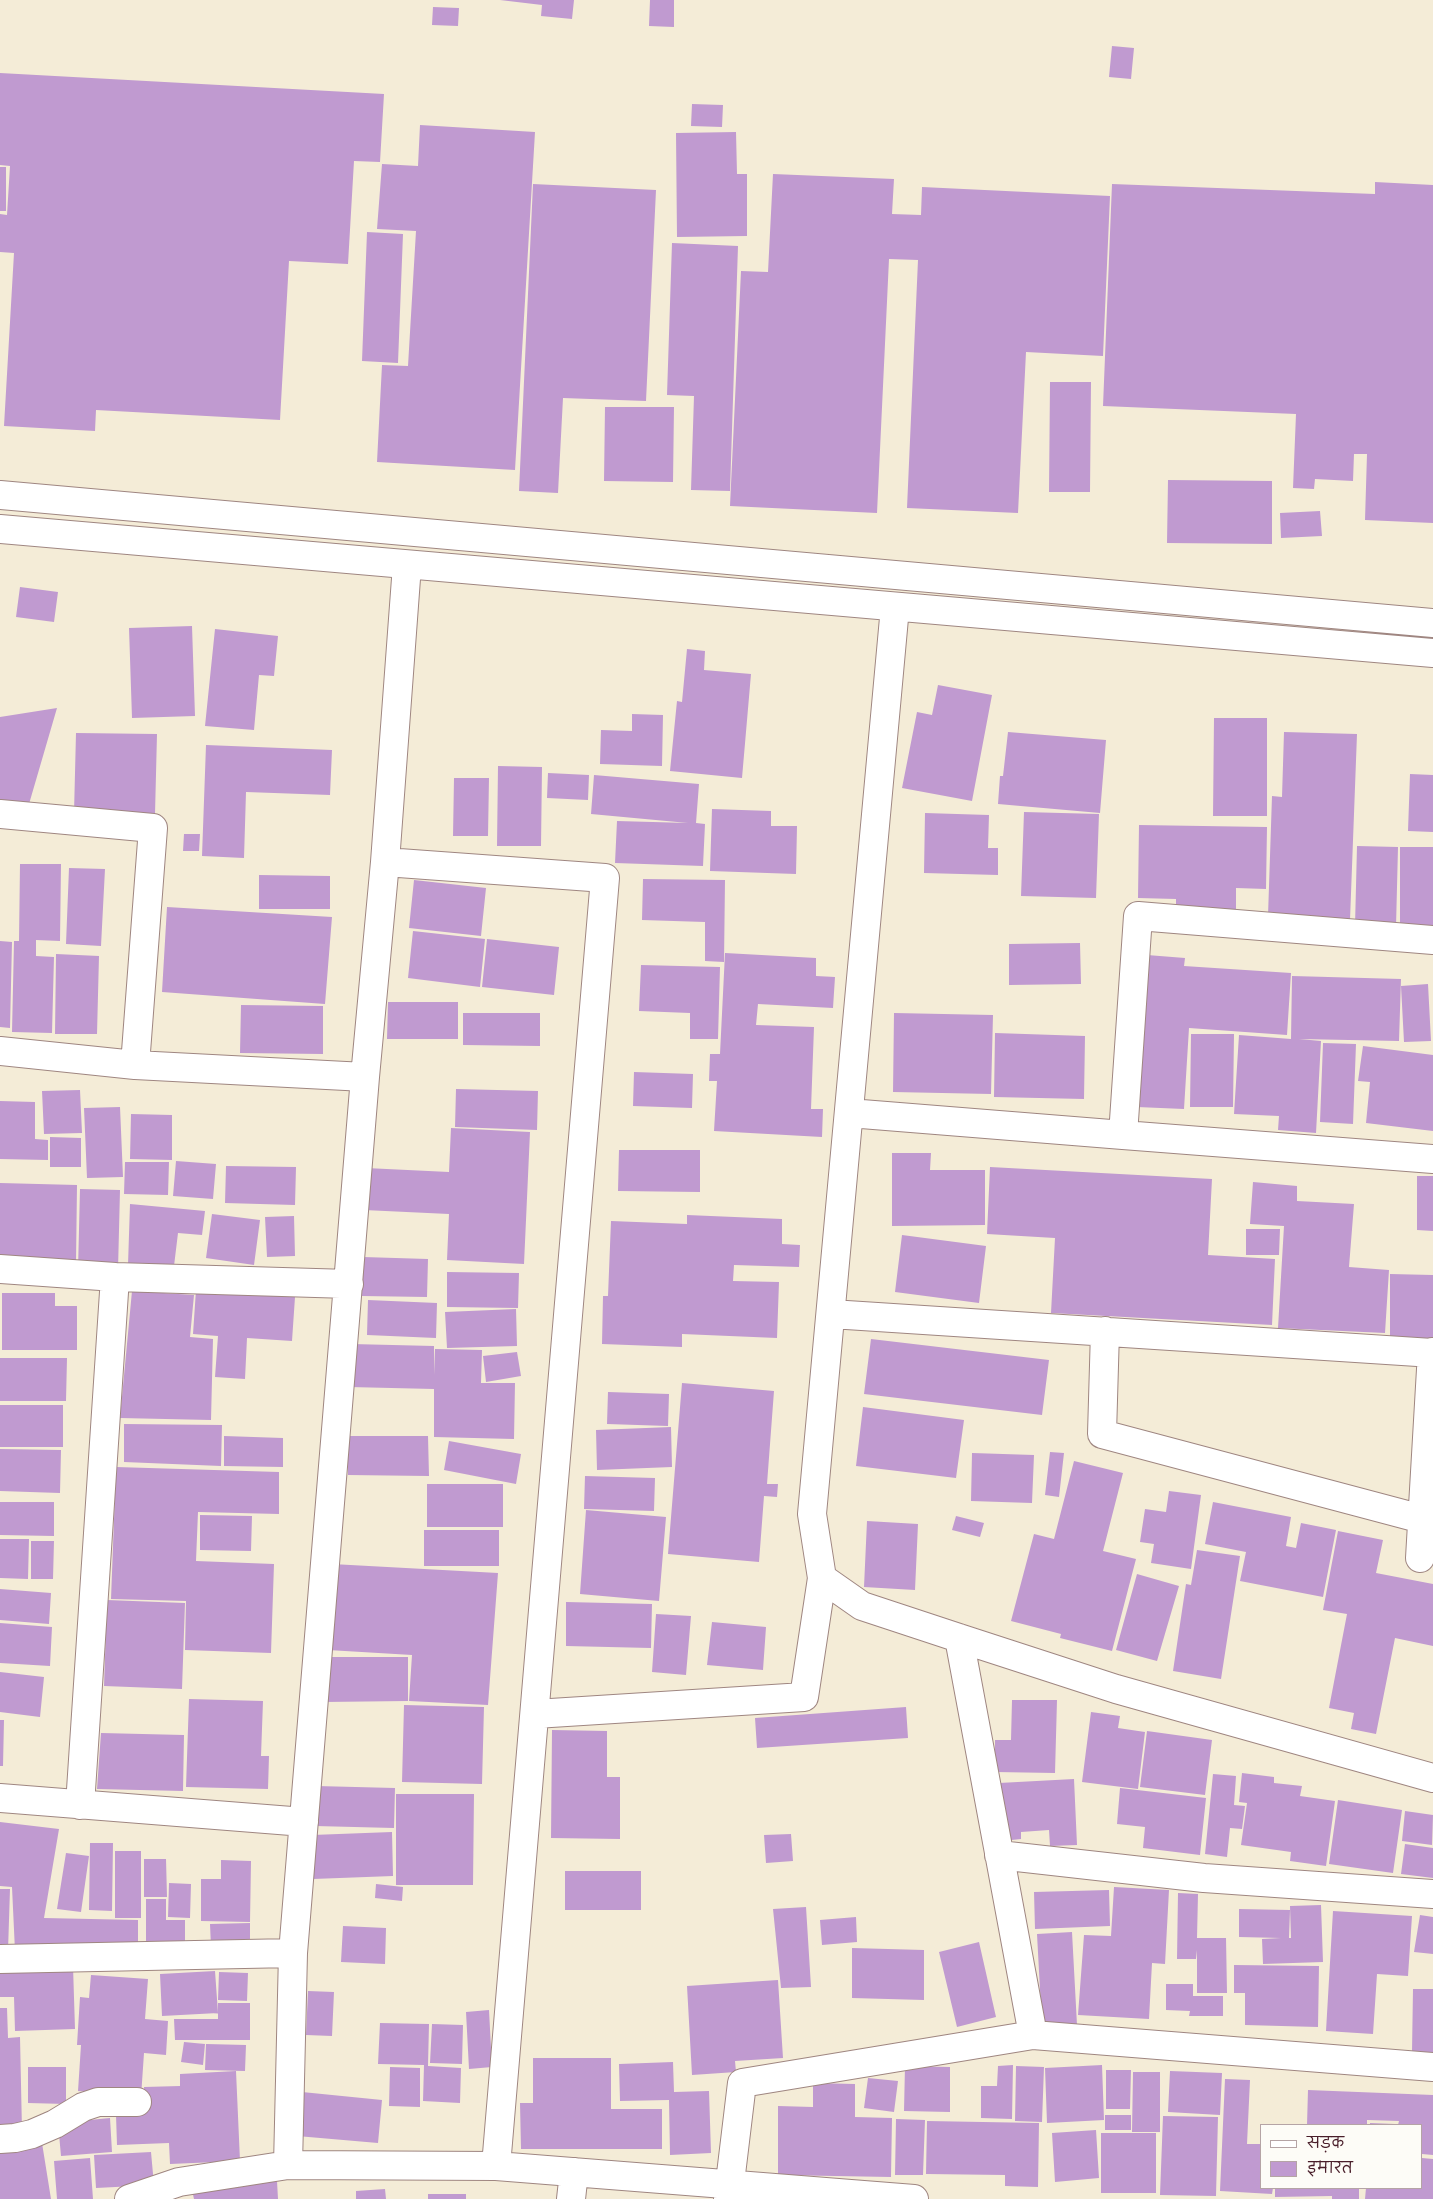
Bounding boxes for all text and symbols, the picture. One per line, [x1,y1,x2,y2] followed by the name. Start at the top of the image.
[1260,2124,1423,2189] legend
[1307,2132,1344,2153] text: सड़क
[1307,2157,1353,2178] text: इमारत

